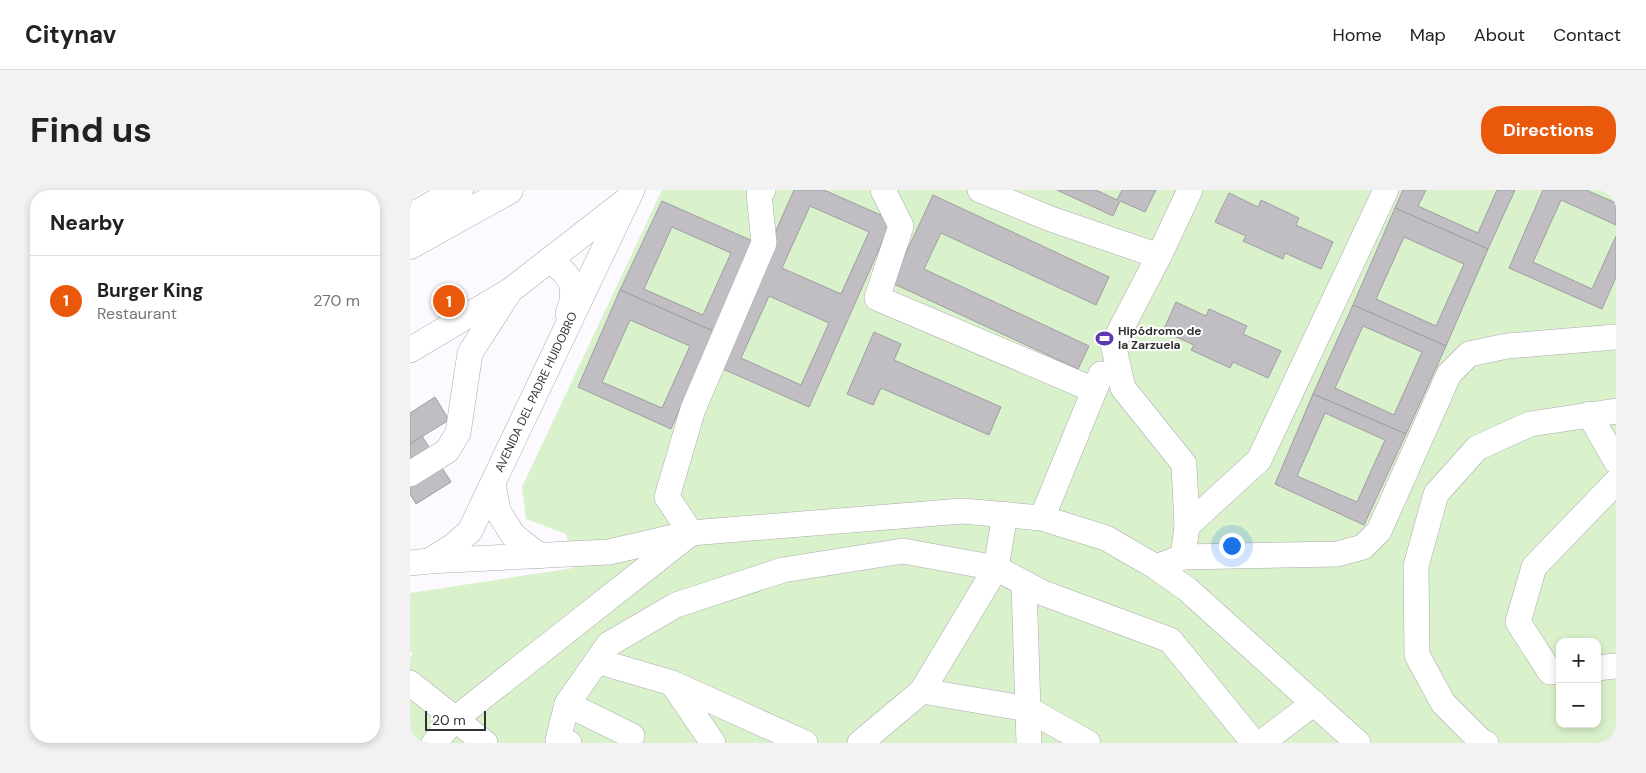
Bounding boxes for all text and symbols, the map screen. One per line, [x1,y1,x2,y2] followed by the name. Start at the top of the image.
[25,19,116,50] text: Citynav
[1332,23,1382,47] text: Home
[1410,23,1446,47] text: Map
[1474,23,1525,47] text: About
[1553,23,1621,47] text: Contact
[1481,106,1616,154] button: Directions
[30,107,152,153] text: Find us
[50,209,124,237] text: Nearby
[97,278,204,303] text: Burger King
[433,282,465,320] pin: 1
[63,290,69,311] text: 1
[313,290,360,311] text: 270 m
[97,303,177,324] text: Restaurant
[491,309,581,475] street label: AVENIDA DEL PADRE HUIDOBRO
[1118,323,1202,353] place label: Hipódromo de la Zarzuela
[1094,328,1114,348] sports icon: Hipódromo de la Zarzuela
[1219,533,1245,559] your location
[1556,638,1601,728] map controls
[1556,638,1601,683] button: +
[1556,683,1601,728] button: −
[425,708,486,731] scale bar
[432,711,466,729] text: 20 m

